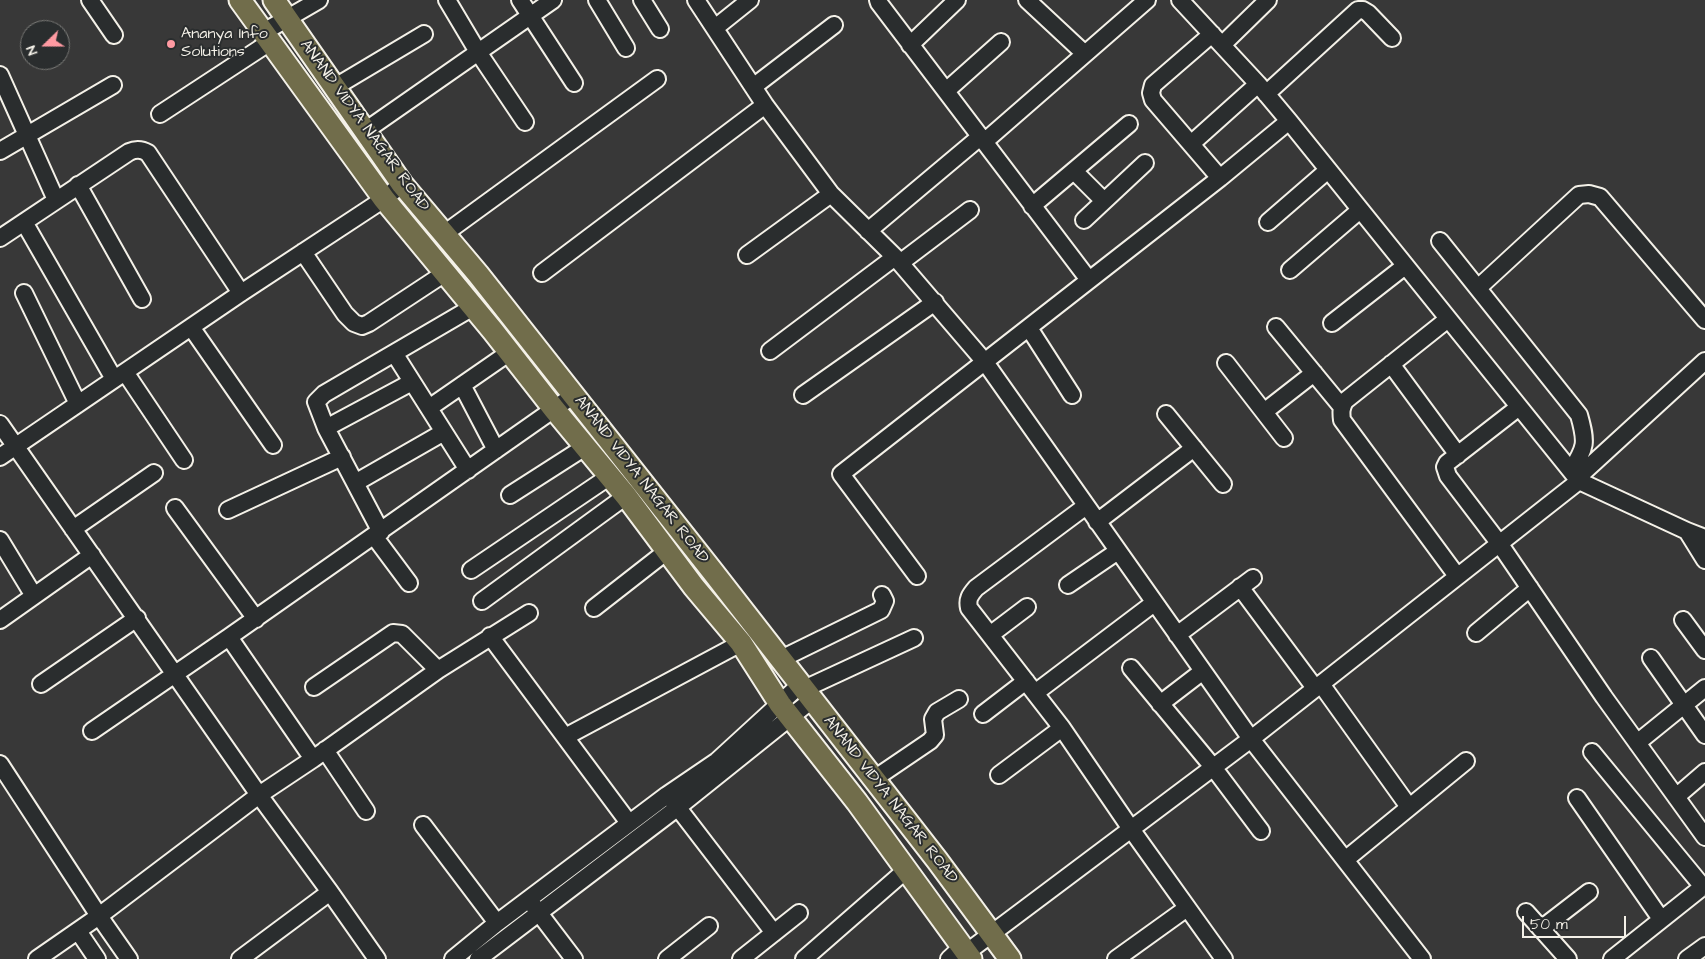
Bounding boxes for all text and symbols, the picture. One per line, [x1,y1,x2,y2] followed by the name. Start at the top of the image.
[20,20,70,70] north arrow
[181,25,268,63] place label: Ananya Info Solutions
[295,36,433,216] street label: ANAND VIDYA NAGAR ROAD
[165,38,177,50] marker: Ananya Info Solutions
[21,42,43,58] text: N
[570,392,712,568] street label: ANAND VIDYA NAGAR ROAD
[819,712,961,888] street label: ANAND VIDYA NAGAR ROAD
[1525,906,1629,938] scale bar
[1530,914,1568,935] text: 50 m

